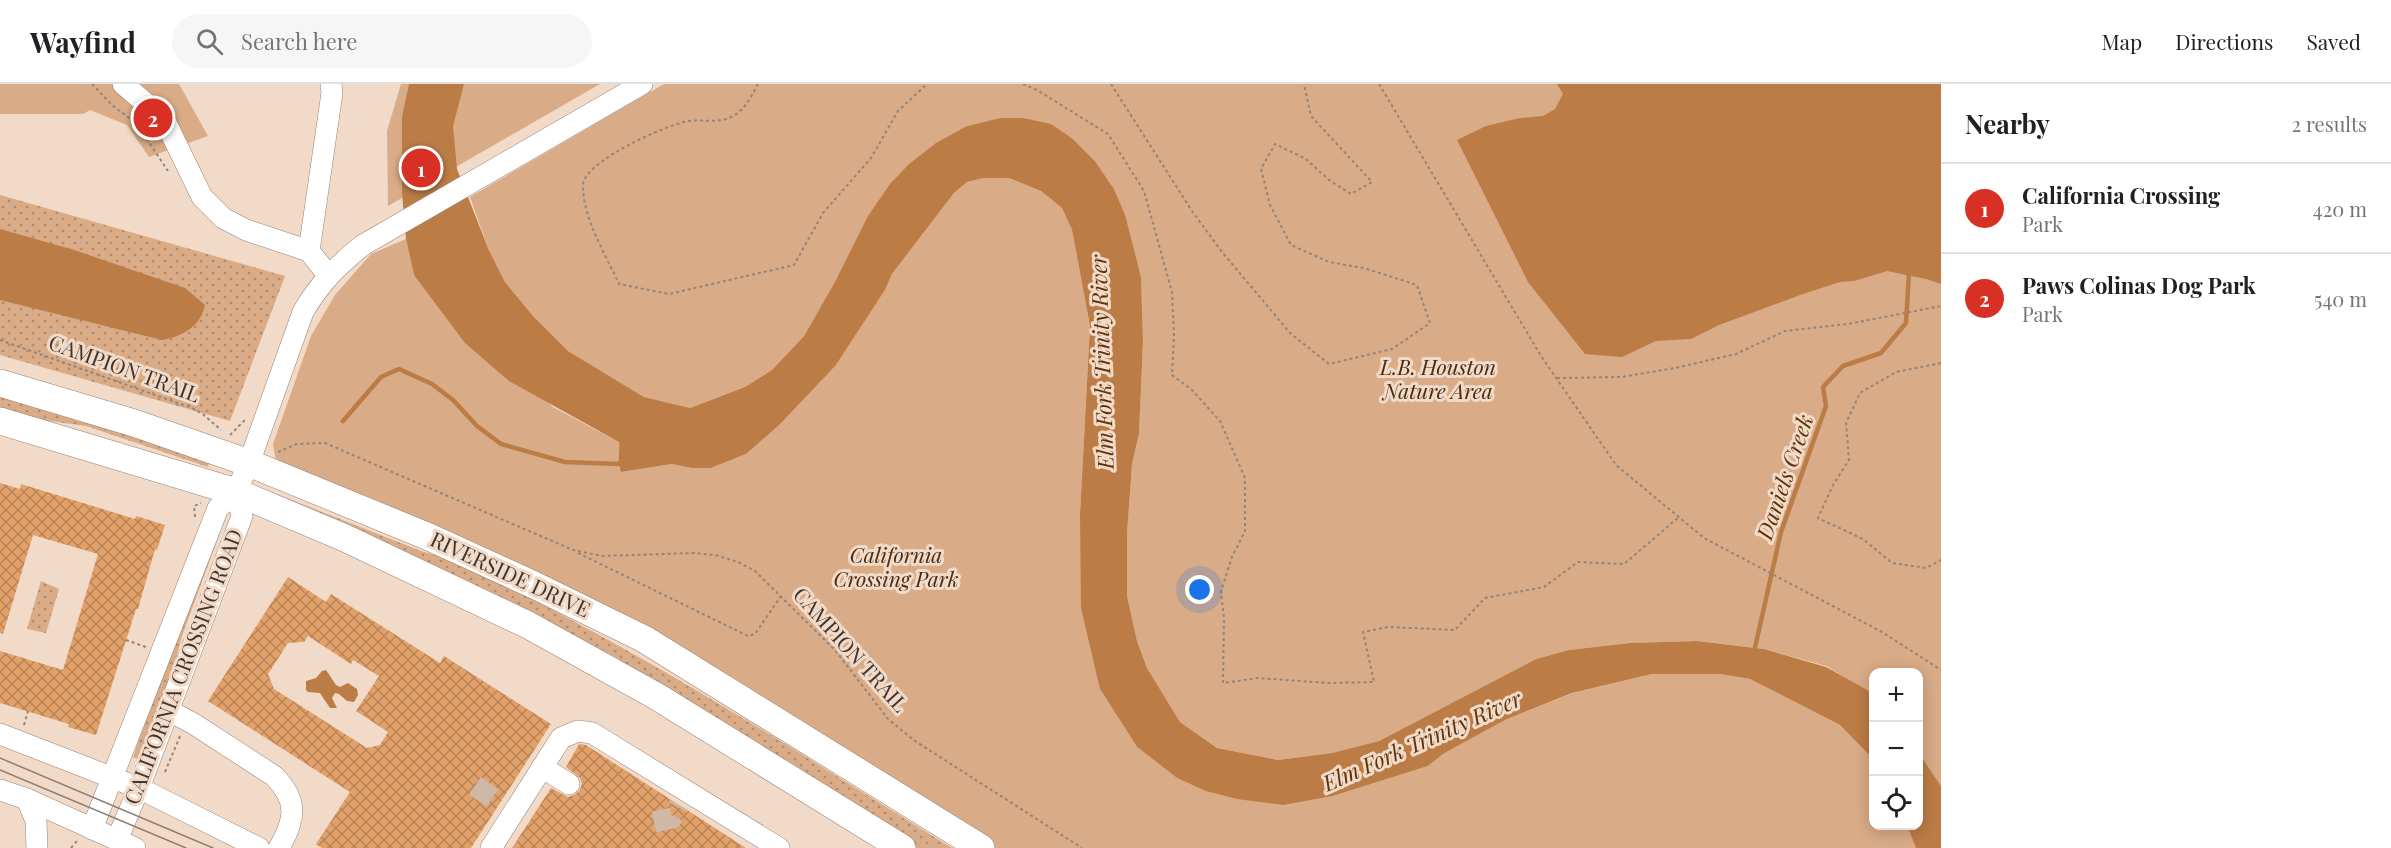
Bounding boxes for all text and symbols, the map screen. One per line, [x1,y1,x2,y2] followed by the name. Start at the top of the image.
[172,14,592,68] search box
[30,23,136,60] text: Wayfind
[193,25,226,58] icon: search
[241,26,357,56] text: Search here
[2101,27,2142,55] text: Map
[2175,27,2273,55] text: Directions
[2306,27,2361,55] text: Saved
[134,96,172,141] pin: 2
[1965,106,2050,141] text: Nearby
[2292,110,2367,137] text: 2 results
[402,146,440,190] pin: 1
[2022,180,2220,210] text: California Crossing
[1981,195,1988,222] text: 1
[2313,195,2367,222] text: 420 m
[2022,210,2063,237] text: Park
[1082,254,1120,471] water label: Elm Fork Trinity River
[2022,270,2256,300] text: Paws Colinas Dog Park
[1979,285,1990,312] text: 2
[2314,285,2367,312] text: 540 m
[2022,300,2063,327] text: Park
[45,327,204,407] street label: CAMPION TRAIL
[1379,352,1496,404] park label: L.B. Houston Nature Area
[1748,410,1819,544] water label: Daniels Creek
[426,524,595,623] street label: RIVERSIDE DRIVE
[117,525,248,808] street label: CALIFORNIA CROSSING ROAD
[833,540,959,592] park label: California Crossing Park
[1185,575,1214,604] your location
[788,580,915,717] street label: CAMPION TRAIL
[1869,668,1923,830] map controls
[1869,668,1923,722] button: +
[1317,683,1526,798] water label: Elm Fork Trinity River
[1869,722,1923,776] button: −
[1869,776,1923,830] button: locate

